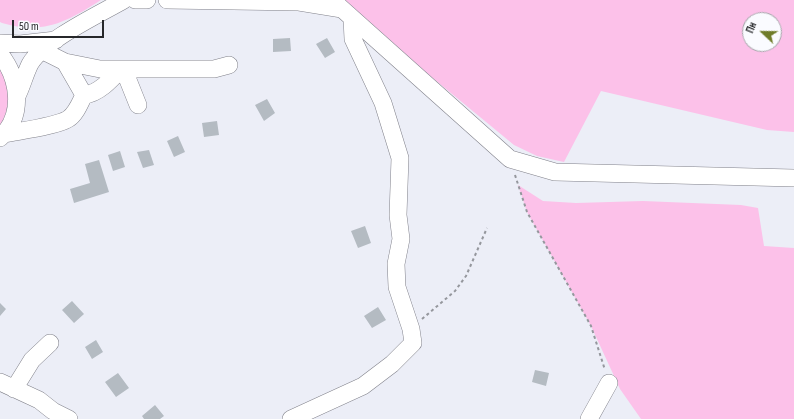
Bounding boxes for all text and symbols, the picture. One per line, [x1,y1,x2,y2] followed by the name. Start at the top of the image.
[14,12,106,38] scale bar
[742,12,782,52] north arrow
[19,19,39,34] text: 50 m
[743,20,759,35] text: Пн

